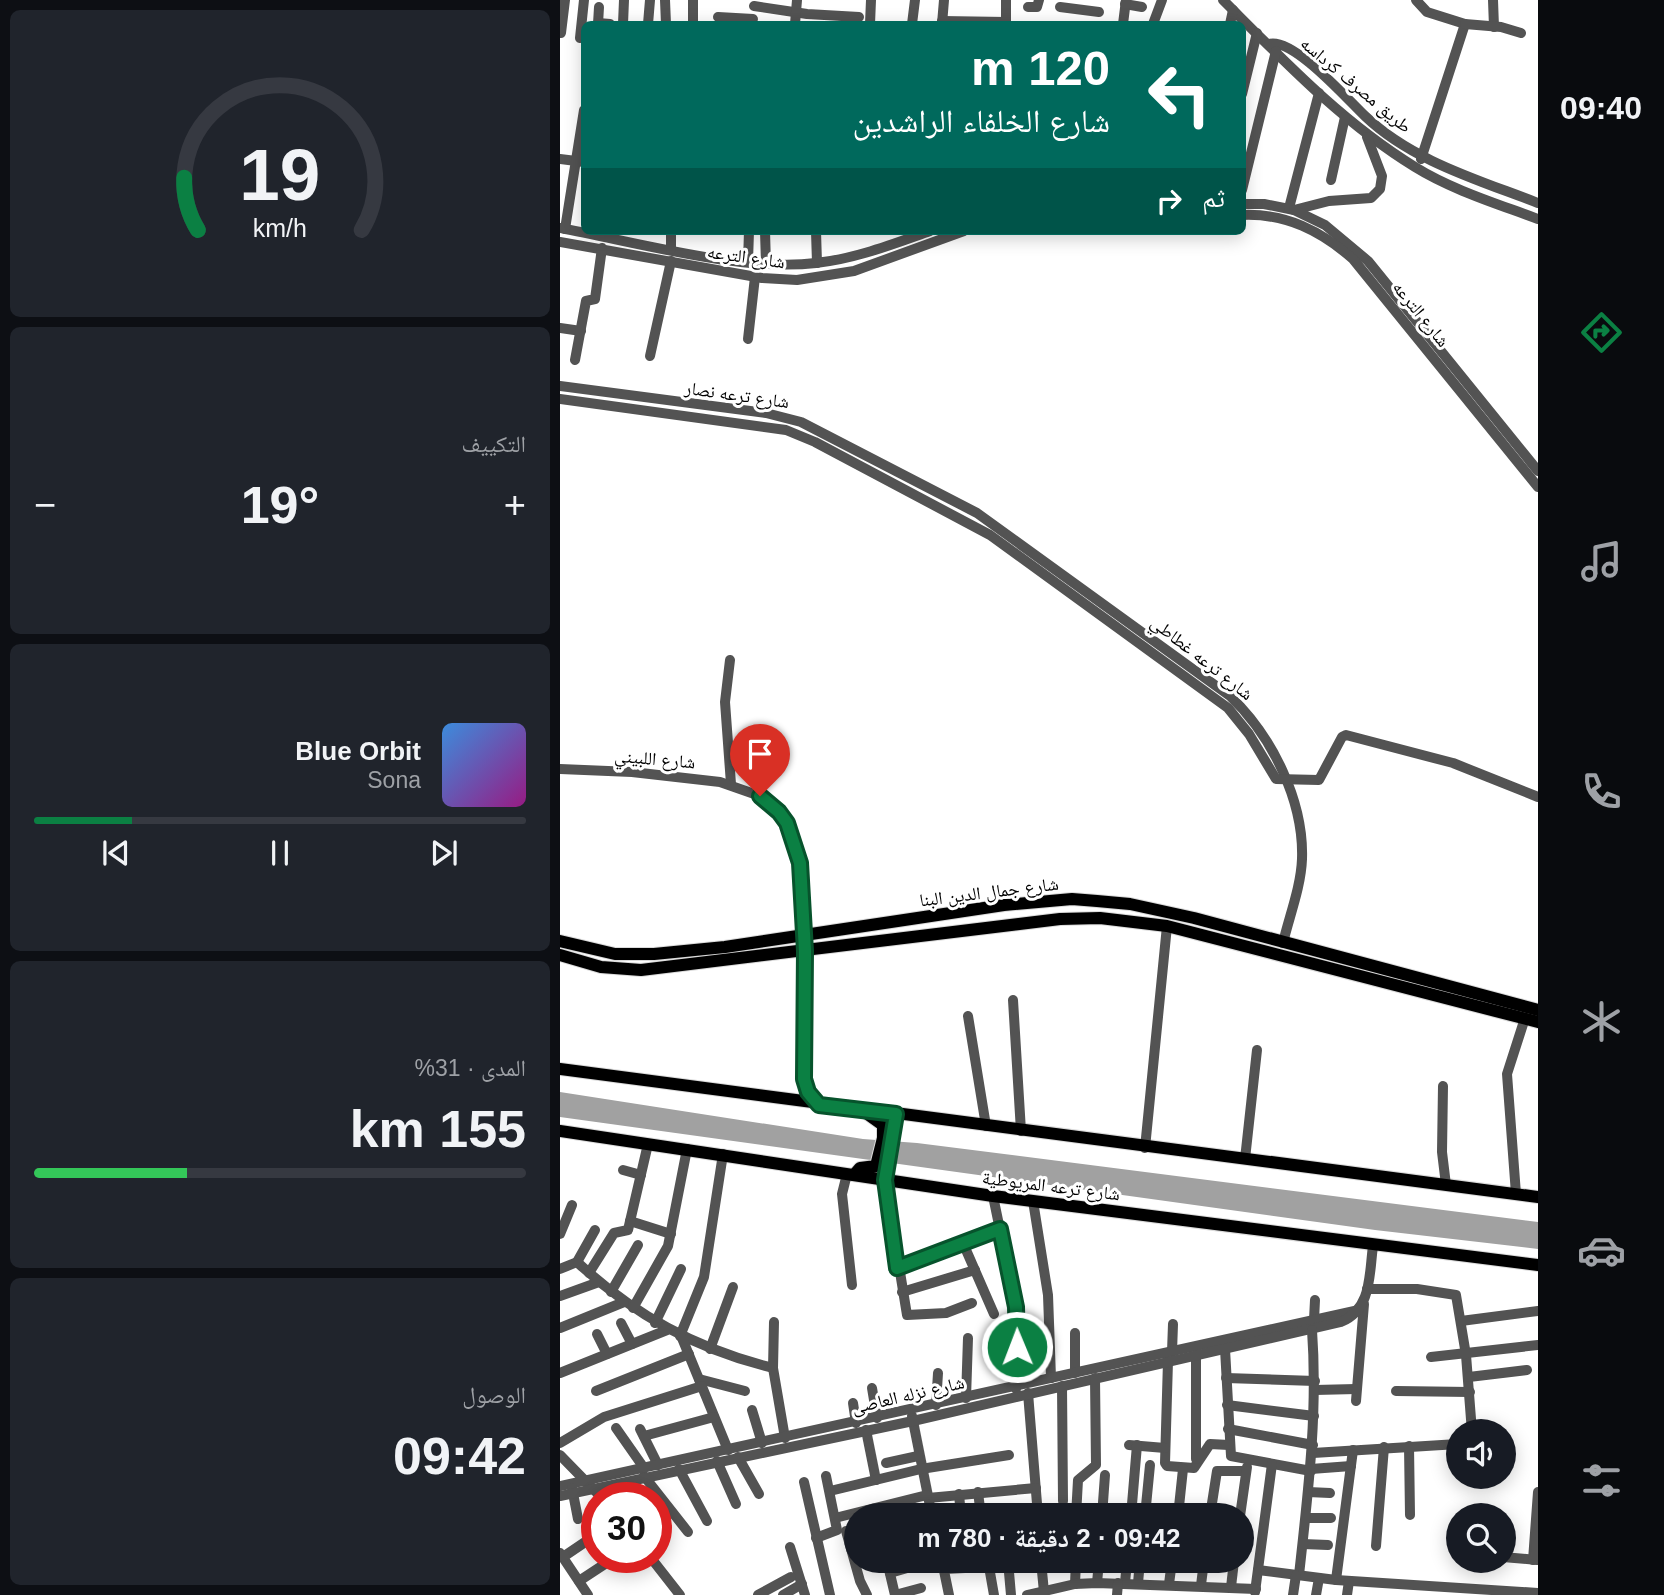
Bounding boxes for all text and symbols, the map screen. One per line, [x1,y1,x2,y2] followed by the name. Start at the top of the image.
[1296,33,1415,138] street label: طريق مصرف كرداسه
[971,41,1110,95] text: 120 m
[1134,49,1225,140] icon: left
[1560,90,1642,126] text: 09:40
[853,103,1110,139] text: شارع الخلفاء الراشدين
[240,134,320,215] text: 19
[1150,182,1188,220] icon: right
[1202,183,1225,213] text: ثم
[253,213,307,241] text: km/h
[706,242,786,273] street label: شارع الترعه
[1388,277,1453,351] street label: شارع الترعه
[1577,308,1626,357] icon: directions
[682,378,791,413] street label: شارع ترعه نصار
[461,431,526,457] text: التكييف
[241,476,319,534] text: 19°
[34,484,56,526] text: −
[504,484,526,526] text: +
[1577,537,1626,586] icon: music
[1144,612,1257,708] street label: شارع ترعه غطاطي
[730,724,790,796] pin
[741,735,779,773] icon: arrive
[295,736,421,766] text: Blue Orbit
[613,746,696,777] street label: شارع اللبيني
[367,767,421,793] text: Sona
[1577,767,1626,816] icon: phone
[97,834,135,872] icon: previous
[261,834,299,872] icon: pause
[425,834,463,872] icon: next
[918,874,1060,911] street label: شارع جمال الدين البنا
[1577,997,1626,1046] icon: climate
[415,1055,526,1081] text: المدى · 31%
[350,1100,526,1158] text: 155 km
[981,1168,1121,1205] street label: شارع ترعه المريوطية
[1577,1226,1626,1275] icon: car
[980,1310,1054,1384] position arrow
[850,1372,967,1419] street label: شارع نزله العاصى
[462,1382,526,1408] text: الوصول
[1446,1419,1516,1573] map controls
[1446,1419,1516,1489] button: sound
[393,1427,526,1485] text: 09:42
[1577,1456,1626,1505] icon: filters
[581,1482,672,1573] speed limit sign: 30
[1446,1503,1516,1573] button: search
[918,1523,1180,1553] text: 09:42 · 2 دقيقة · 780 m

